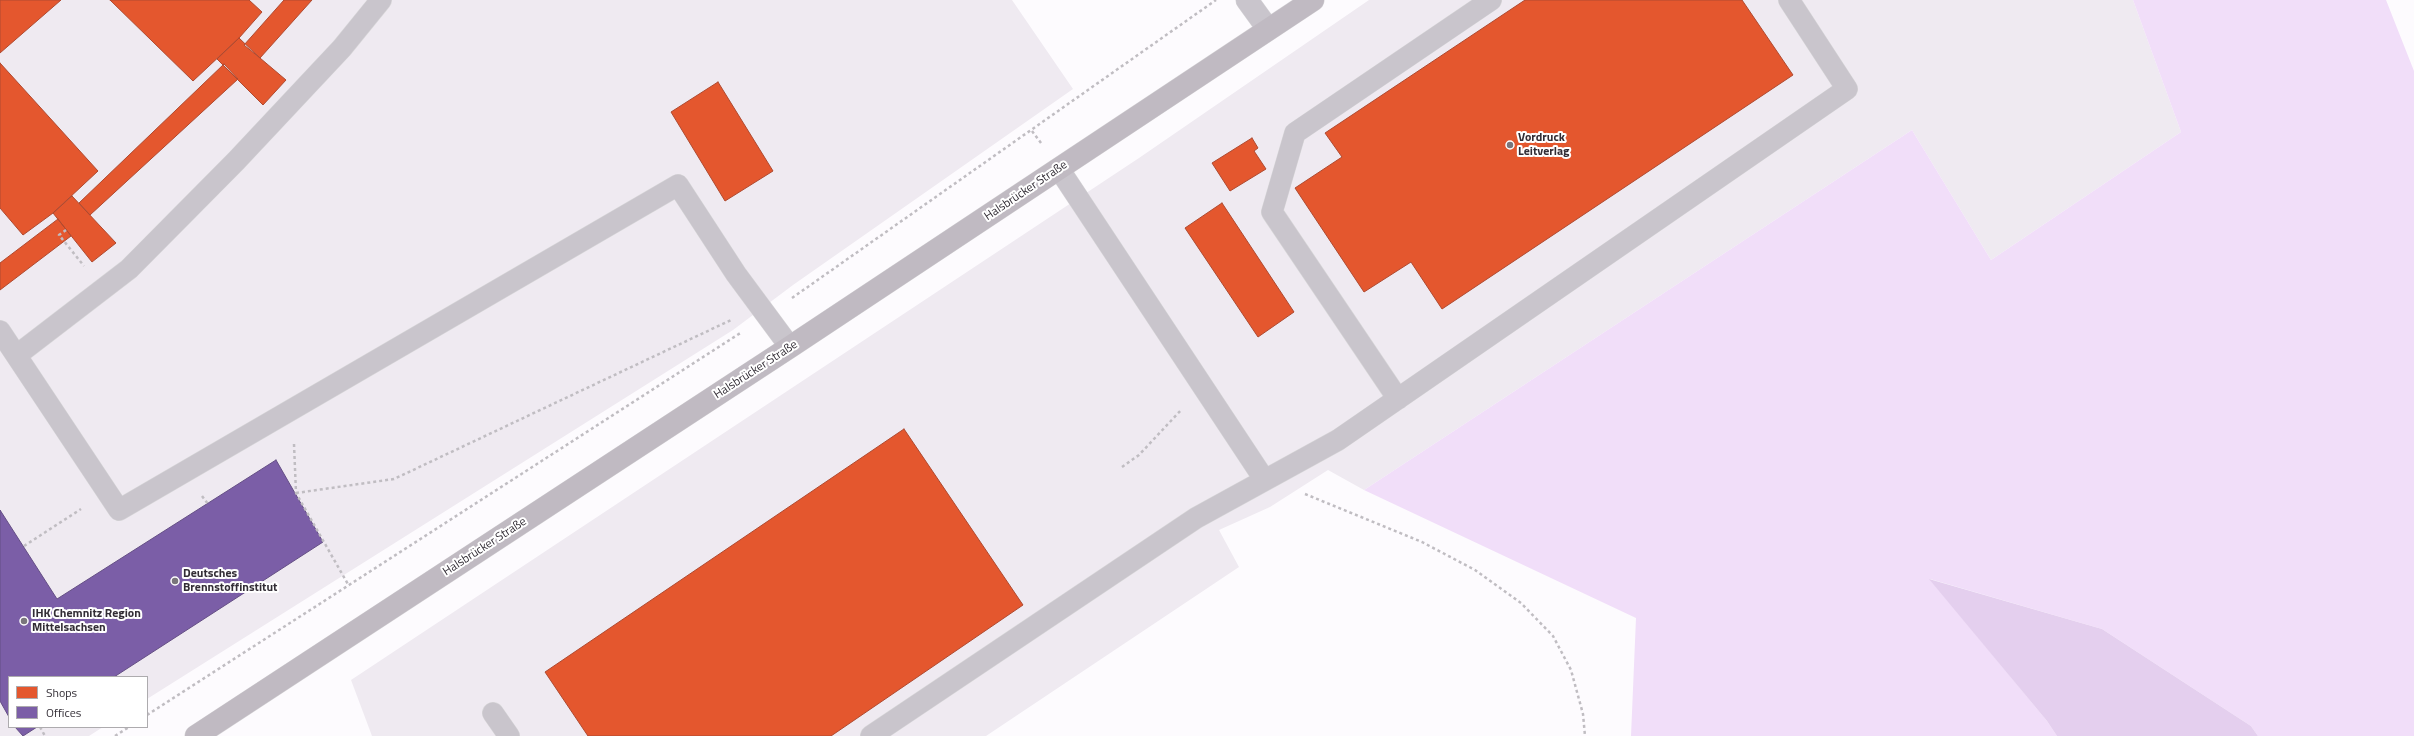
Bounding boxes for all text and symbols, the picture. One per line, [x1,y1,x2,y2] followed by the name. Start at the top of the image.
[1518,131,1570,159] place label: Vordruck Leitverlag
[1505,140,1515,150] marker: Vordruck Leitverlag
[982,158,1070,224] street label: Halsbrücker Straße
[712,338,800,402] street label: Halsbrücker Straße
[441,515,529,579] street label: Halsbrücker Straße
[183,567,277,595] place label: Deutsches Brennstoffinstitut
[170,576,180,586] marker: Deutsches Brennstoffinstitut
[32,607,141,635] place label: IHK Chemnitz Region Mittelsachsen
[19,616,29,626] marker: IHK Chemnitz Region Mittelsachsen
[8,676,148,728] legend
[46,683,77,702] text: Shops
[46,703,81,722] text: Offices

